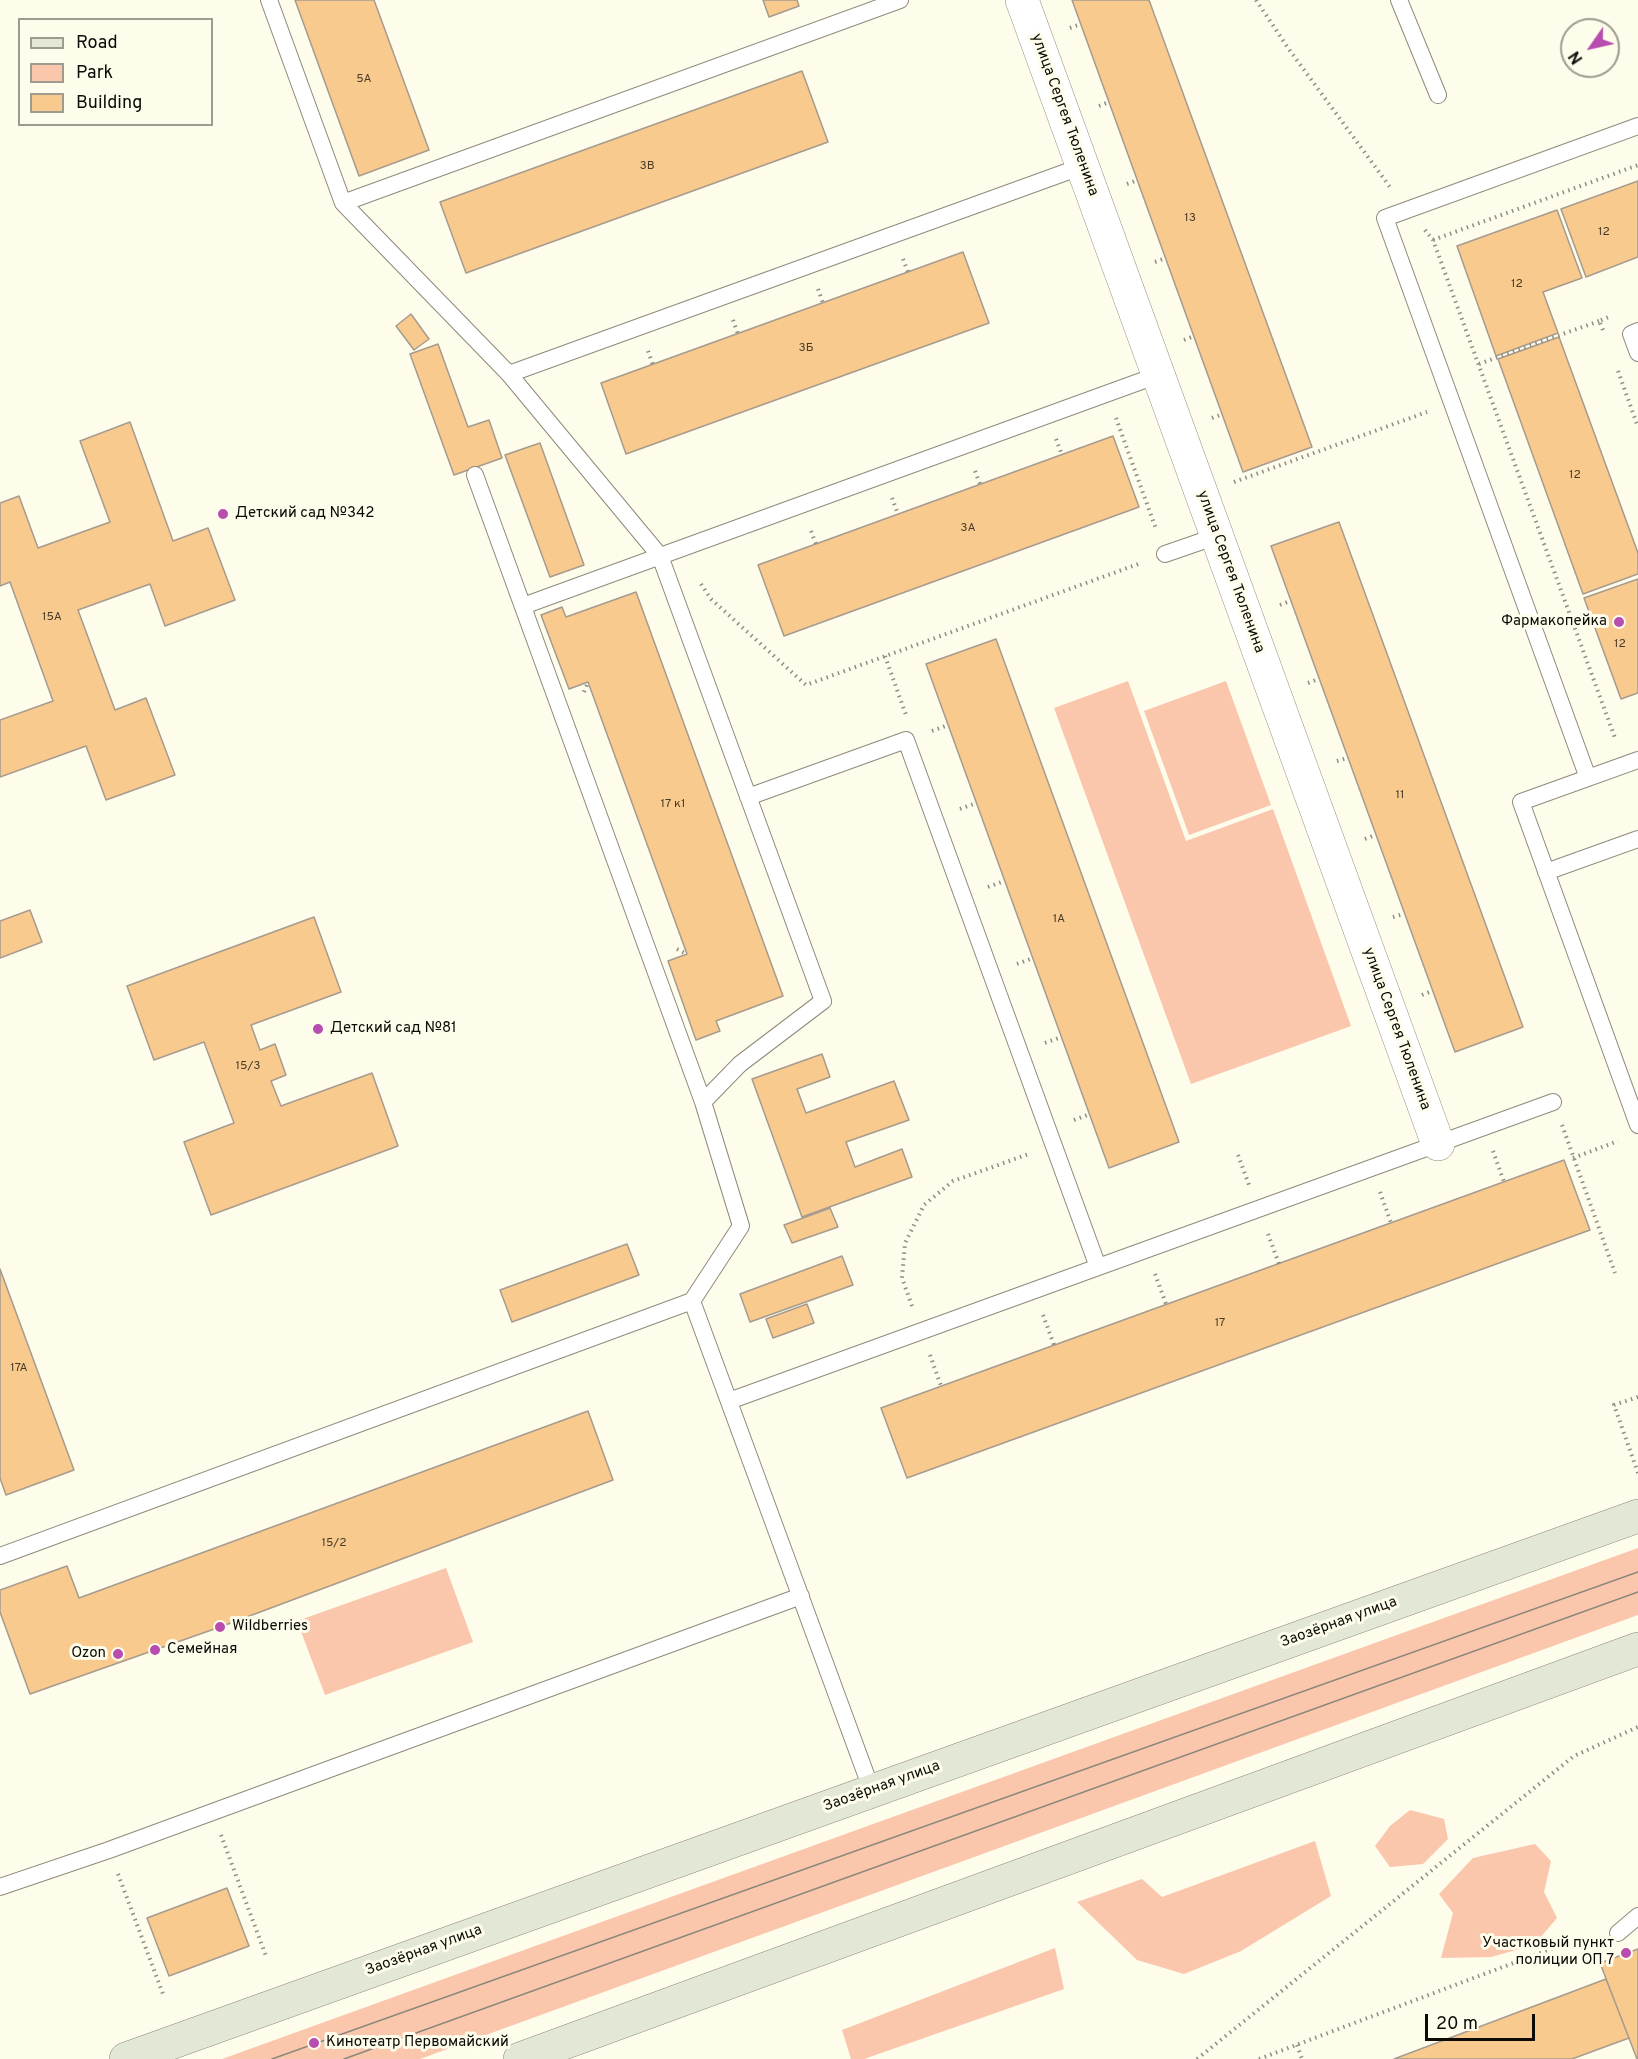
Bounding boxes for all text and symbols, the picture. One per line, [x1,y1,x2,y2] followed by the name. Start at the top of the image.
[18,18,213,126] legend
[1560,18,1620,78] north arrow
[1026,31,1102,199] street label: улица Сергея Тюленина
[76,32,118,55] text: Road
[1565,47,1588,67] text: N
[76,62,113,85] text: Park
[356,73,372,87] house number: 5А
[76,92,142,115] text: Building
[639,160,655,174] house number: 3В
[1184,212,1196,226] house number: 13
[1598,226,1610,240] house number: 12
[1511,278,1523,292] house number: 12
[798,342,814,356] house number: 3Б
[1569,469,1581,483] house number: 12
[1192,488,1268,656] street label: улица Сергея Тюленина
[235,505,374,523] place label: Детский сад №342
[216,507,230,521] marker: Детский сад №342
[960,522,976,536] house number: 3А
[42,611,62,625] house number: 15А
[1501,613,1607,631] place label: Фармакопейка
[1612,615,1626,629] marker: Фармакопейка
[1614,638,1626,652] house number: 12
[1396,789,1404,803] house number: 11
[661,798,685,812] house number: 17 к1
[1053,913,1065,927] house number: 1А
[1358,945,1434,1113] street label: улица Сергея Тюленина
[330,1020,457,1038] place label: Детский сад №81
[311,1022,325,1036] marker: Детский сад №81
[235,1060,261,1074] house number: 15/3
[1215,1317,1225,1331] house number: 17
[10,1362,28,1376] house number: 17А
[321,1537,347,1551] house number: 15/2
[1278,1594,1400,1652] street label: Заозёрная улица
[232,1618,308,1636] place label: Wildberries
[213,1620,227,1634] marker: Wildberries
[167,1641,237,1659] place label: Семейная
[148,1643,162,1657] marker: Семейная
[71,1645,106,1663] place label: Ozon
[111,1647,125,1661] marker: Ozon
[821,1758,943,1816] street label: Заозёрная улица
[363,1922,485,1980] street label: Заозёрная улица
[1482,1935,1614,1970] place label: Участковый пункт полиции ОП 7
[1619,1946,1633,1960] marker: Участковый пункт полиции ОП 7
[1428,2002,1538,2040] scale bar
[1436,2013,1478,2036] text: 20 m
[326,2034,509,2052] place label: Кинотеатр Первомайский
[307,2036,321,2050] marker: Кинотеатр Первомайский

